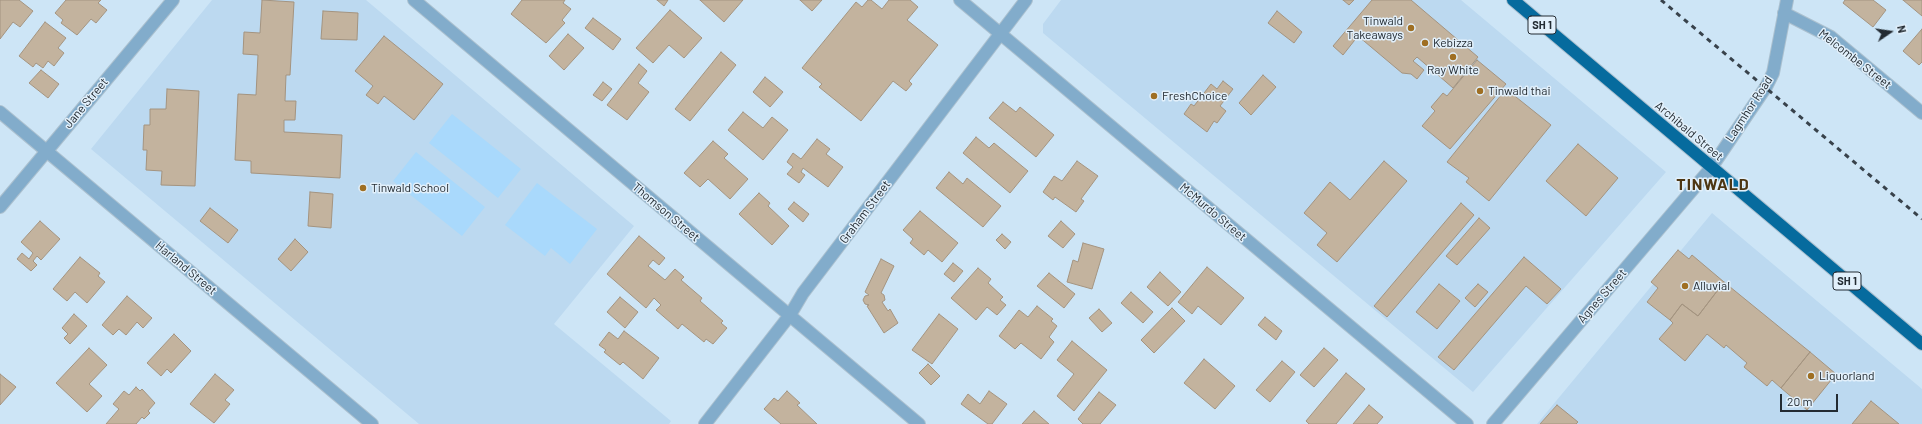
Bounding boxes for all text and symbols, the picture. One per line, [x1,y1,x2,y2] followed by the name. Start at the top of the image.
[1870,12,1910,52] north arrow
[1347,14,1403,42] place label: Tinwald Takeaways
[1528,16,1556,34] road number: SH 1
[1406,23,1416,33] marker: Tinwald Takeaways
[1895,24,1909,34] text: N
[1816,26,1894,92] street label: Melcombe Street
[1433,36,1473,50] place label: Kebizza
[1420,38,1430,48] marker: Kebizza
[1448,52,1458,62] marker: Ray White
[1427,63,1479,77] place label: Ray White
[1722,73,1776,145] street label: Lagmhor Road
[61,75,111,131] street label: Jane Street
[1488,84,1550,98] place label: Tinwald thai
[1475,86,1485,96] marker: Tinwald thai
[1162,89,1227,103] place label: FreshChoice
[1149,91,1159,101] marker: FreshChoice
[1652,98,1726,164] street label: Archibald Street
[1676,175,1750,195] district label: TINWALD
[837,178,893,246] street label: Graham Street
[629,180,703,244] street label: Thomson Street
[1177,180,1249,244] street label: McMurdo Street
[371,181,449,195] place label: Tinwald School
[358,183,368,193] marker: Tinwald School
[153,238,219,298] street label: Harland Street
[1575,266,1629,326] street label: Agnes Street
[1833,272,1861,290] road number: SH 1
[1693,279,1730,293] place label: Alluvial
[1680,281,1690,291] marker: Alluvial
[1819,369,1875,383] place label: Liquorland
[1806,371,1816,381] marker: Liquorland
[1782,386,1840,412] scale bar
[1787,394,1813,408] text: 20 m

